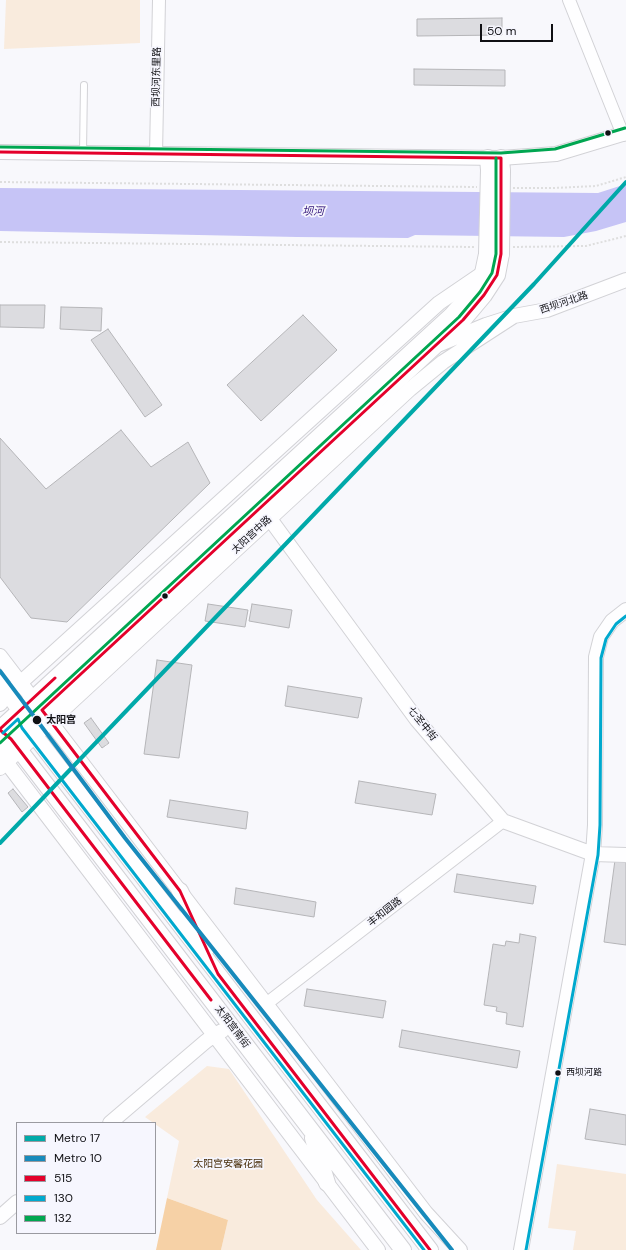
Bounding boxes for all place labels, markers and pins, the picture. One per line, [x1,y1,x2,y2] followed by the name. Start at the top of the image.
[603,128,613,138] unlabelled marker
[160,591,170,601] unlabelled marker
[31,714,43,726] marker: 太阳宫
[46,714,76,726] place label: 太阳宫
[553,1068,563,1078] marker: 西坝河路
[566,1068,602,1078] place label: 西坝河路

